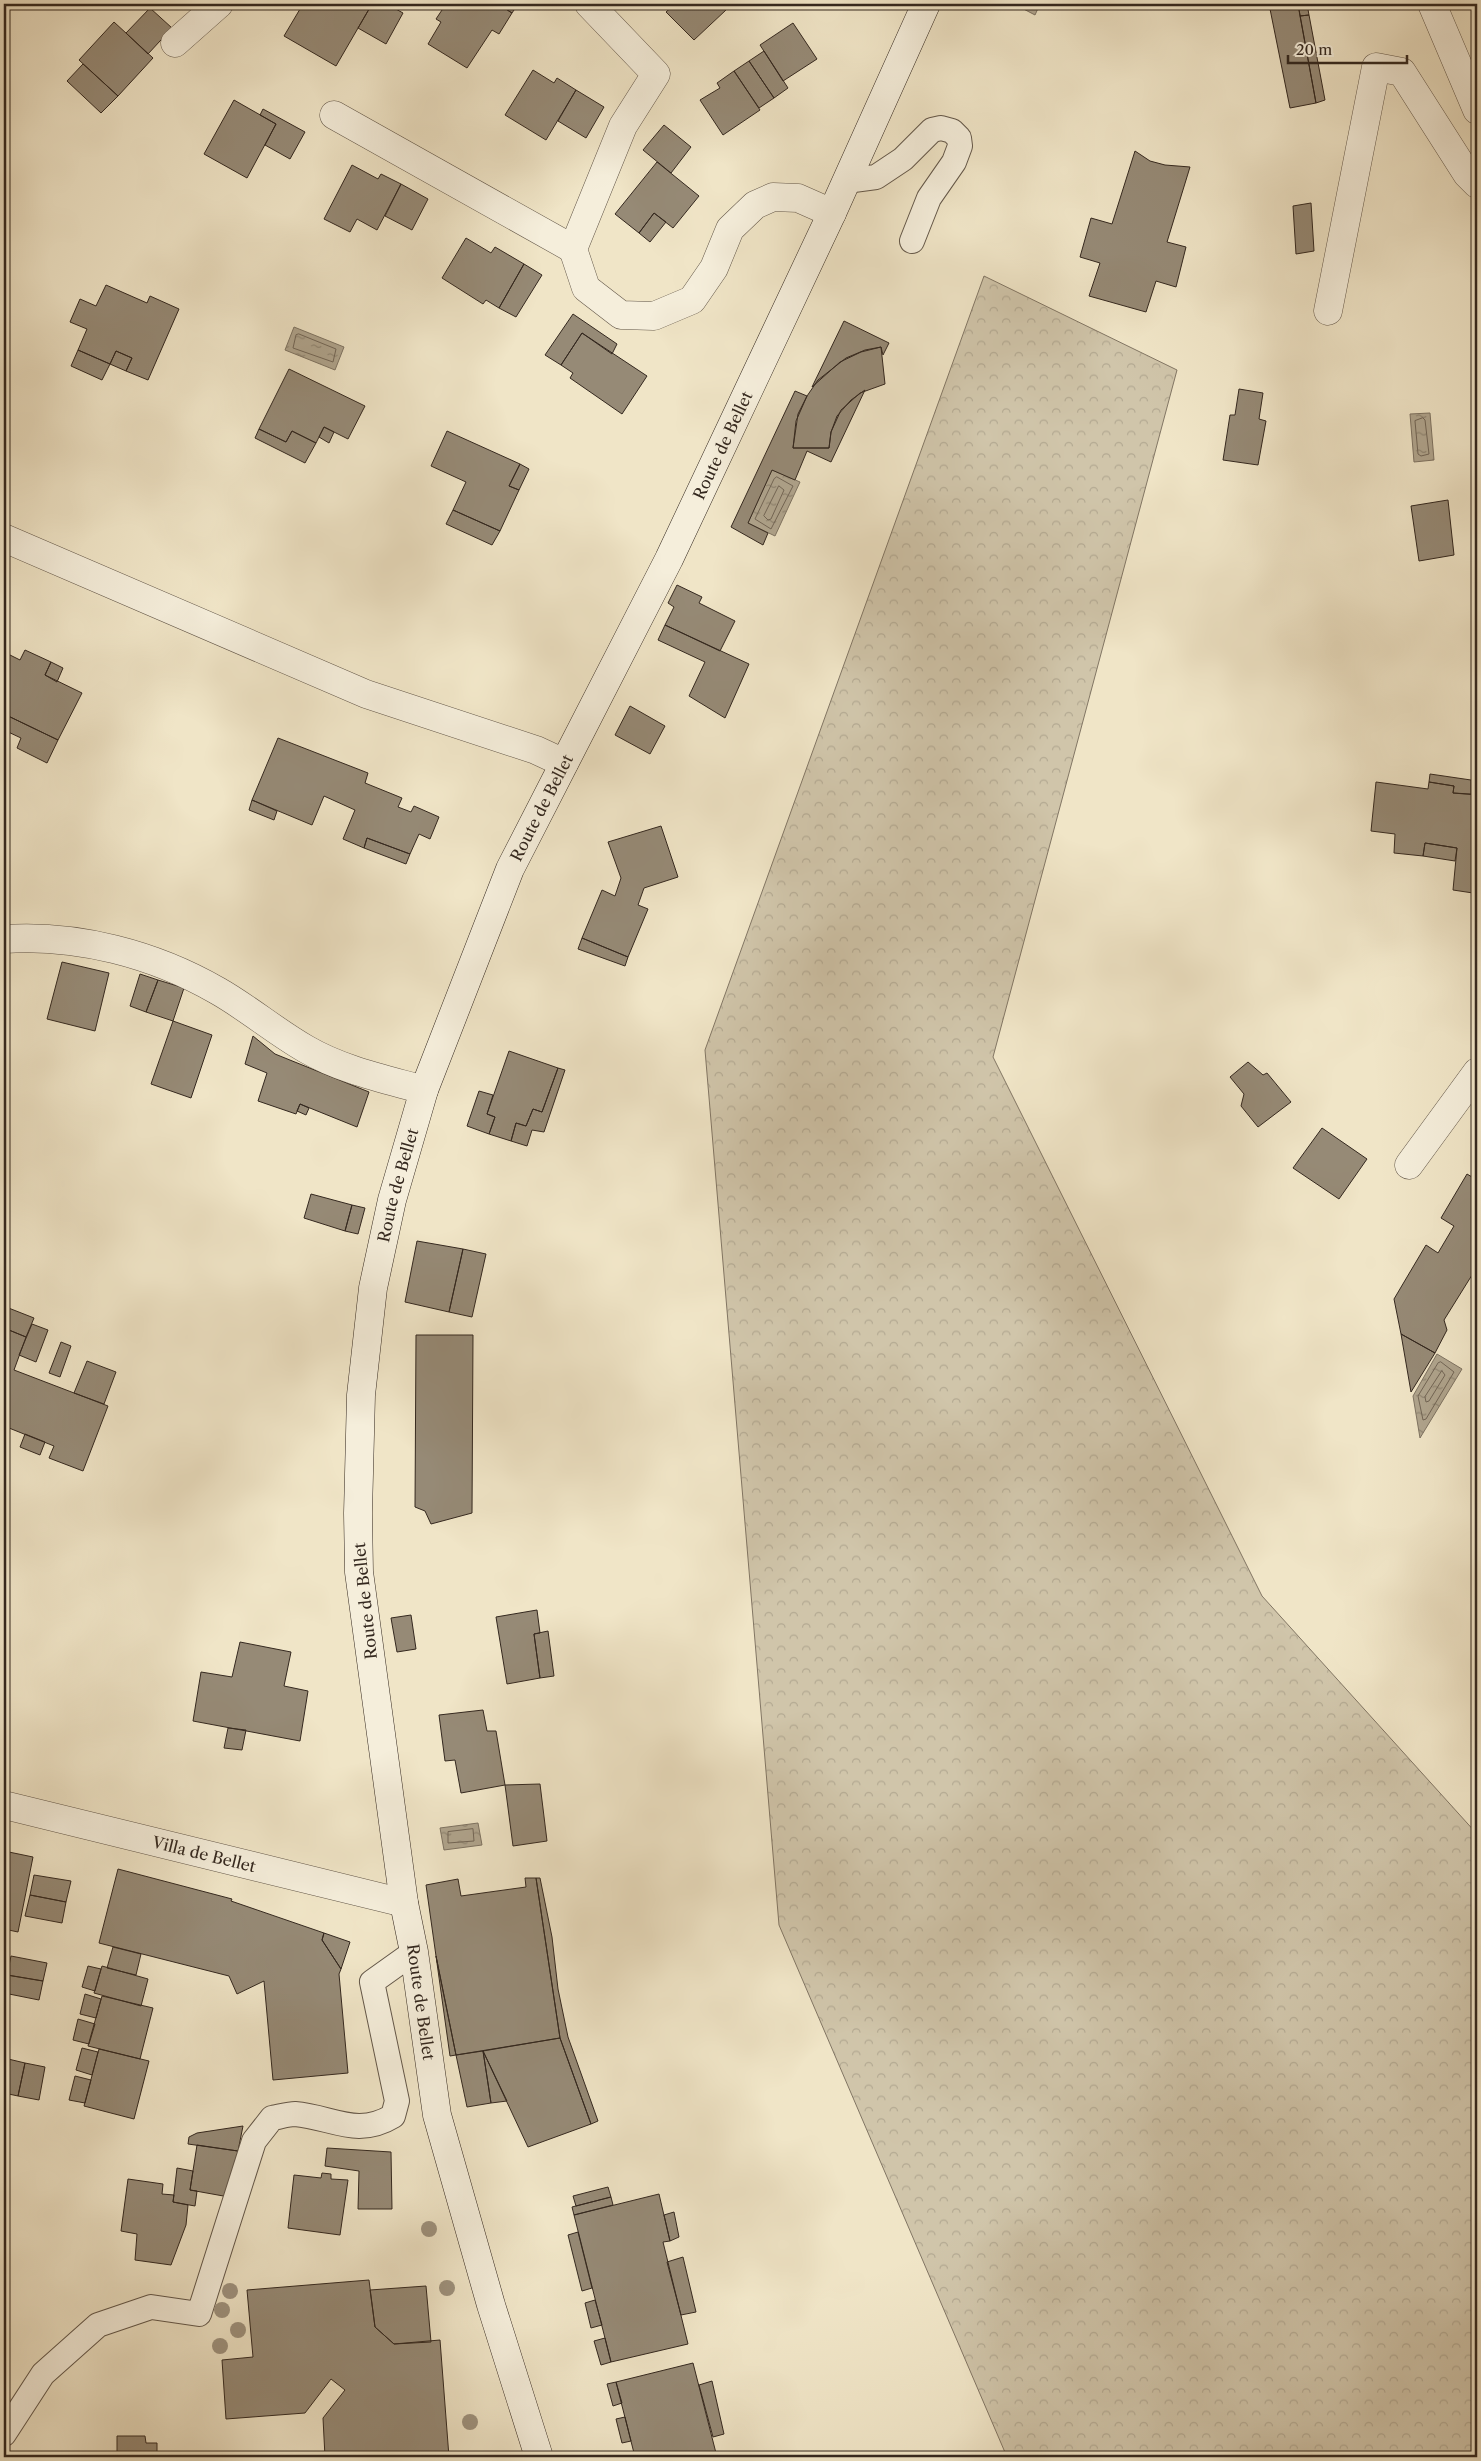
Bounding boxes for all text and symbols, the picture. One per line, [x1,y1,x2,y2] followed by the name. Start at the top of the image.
[1288,32,1407,64] scale bar
[1296,40,1332,59] text: 20 m
[688,388,757,503] street label: Route de Bellet
[506,751,577,864] street label: Route de Bellet
[373,1125,422,1244] street label: Route de Bellet
[349,1541,381,1660] street label: Route de Bellet
[149,1831,258,1876] street label: Villa de Bellet
[403,1943,439,2062] street label: Route de Bellet

